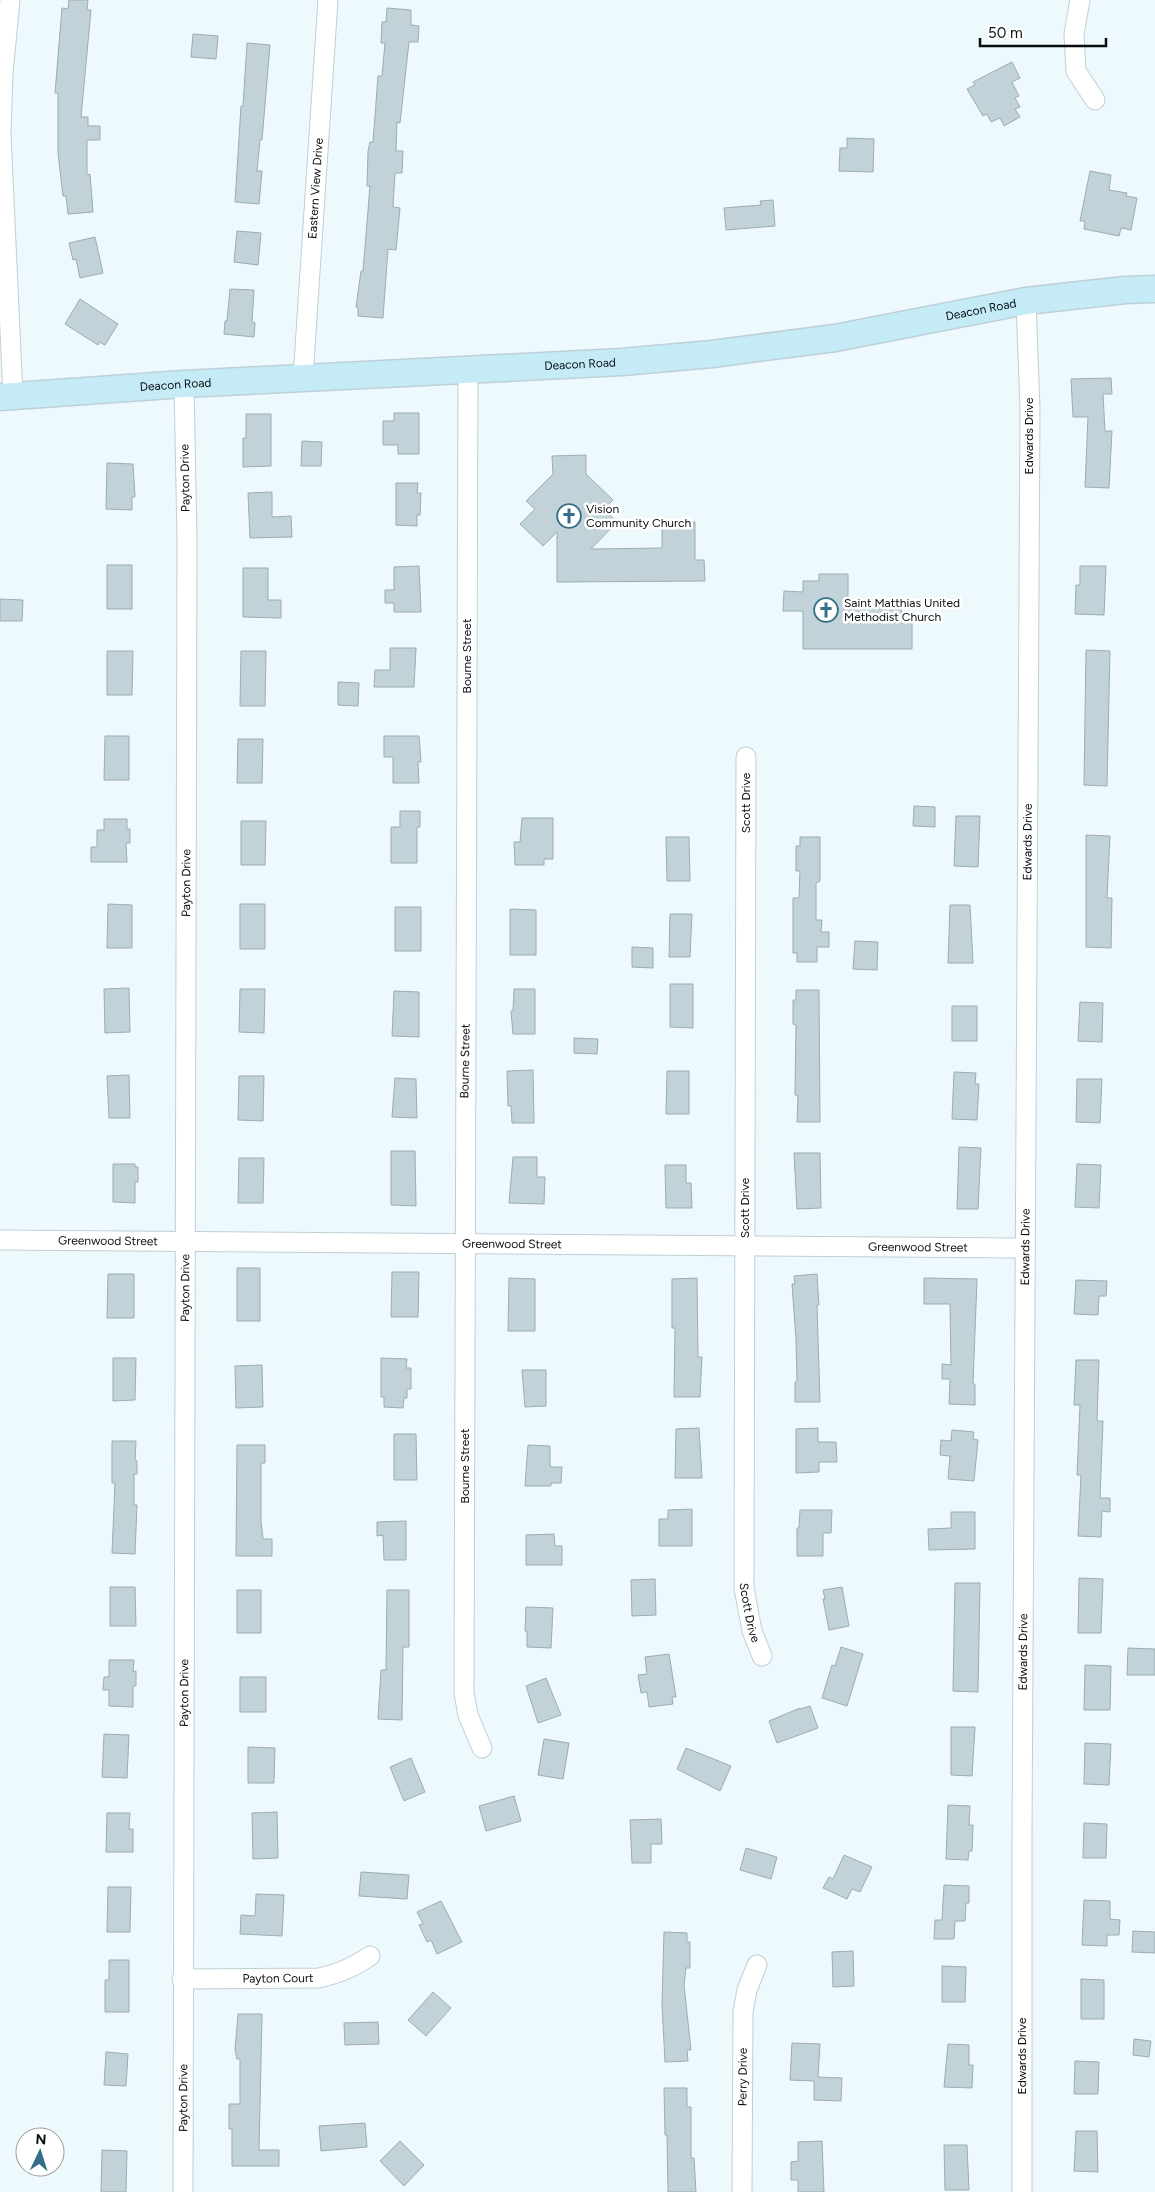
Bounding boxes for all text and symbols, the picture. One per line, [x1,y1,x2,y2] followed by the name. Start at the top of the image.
[980,15,1106,47] scale bar
[988,24,1023,42] text: 50 m
[305,137,326,239] street label: Eastern View Drive
[944,296,1017,323] street label: Deacon Road
[544,355,616,373] street label: Deacon Road
[139,376,212,394] street label: Deacon Road
[1022,397,1036,474] street label: Edwards Drive
[177,443,193,512] street label: Payton Drive
[586,502,692,530] place label: Vision Community Church
[556,503,582,529] church icon: Vision Community Church
[844,596,960,624] place label: Saint Matthias United Methodist Church
[813,597,839,623] church icon: Saint Matthias United Methodist Church
[460,618,474,693] street label: Bourne Street
[739,772,753,833] street label: Scott Drive
[1020,803,1035,881] street label: Edwards Drive
[179,848,193,917] street label: Payton Drive
[457,1023,473,1099] street label: Bourne Street
[738,1177,752,1238] street label: Scott Drive
[1018,1208,1033,1286] street label: Edwards Drive
[58,1233,158,1248] street label: Greenwood Street
[462,1237,562,1251] street label: Greenwood Street
[868,1240,968,1255] street label: Greenwood Street
[178,1253,192,1322] street label: Payton Drive
[458,1428,472,1503] street label: Bourne Street
[737,1583,763,1645] street label: Scott Drive
[1016,1613,1030,1691] street label: Edwards Drive
[177,1658,191,1727] street label: Payton Drive
[242,1971,314,1986] street label: Payton Court
[1015,2017,1029,2094] street label: Edwards Drive
[735,2047,750,2106] street label: Perry Drive
[176,2063,190,2132] street label: Payton Drive
[15,2127,65,2177] north arrow
[35,2131,47,2148] text: N

